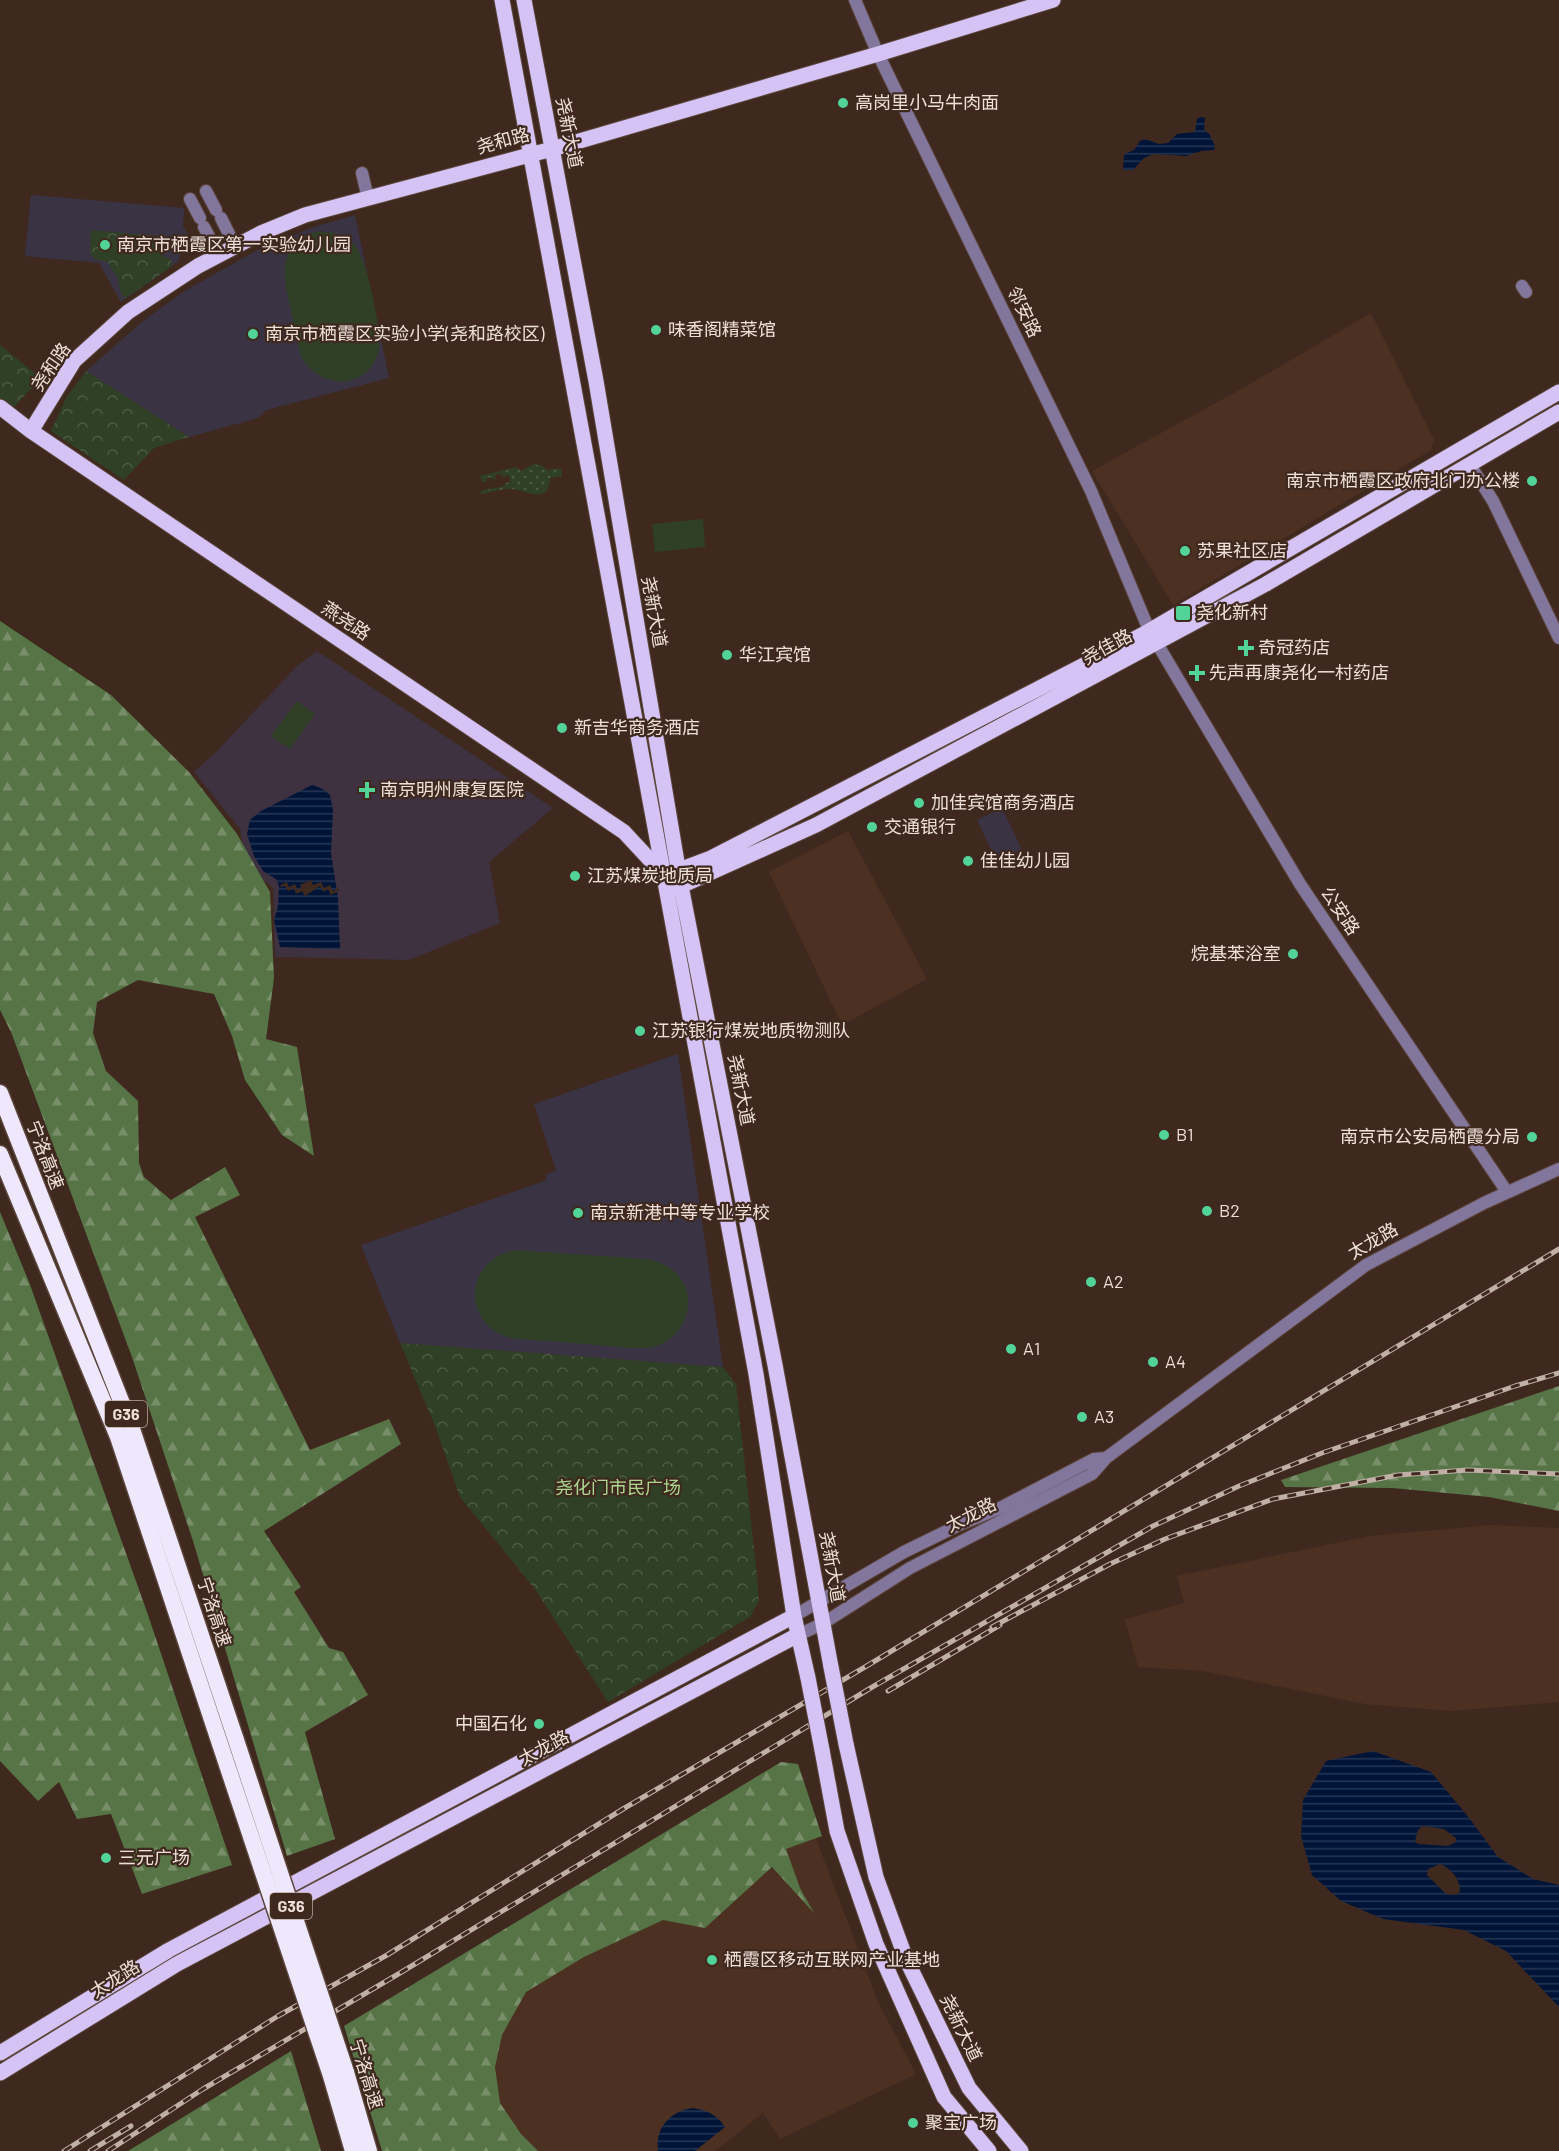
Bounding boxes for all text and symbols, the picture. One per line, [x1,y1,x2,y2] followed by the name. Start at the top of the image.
[855,91,999,113] place label: 高岗里小马牛肉面
[552,95,588,170] street label: 尧新大道
[836,96,850,110] marker: 高岗里小马牛肉面
[474,122,532,158] street label: 尧和路
[117,233,351,255] place label: 南京市栖霞区第一实验幼儿园
[98,238,112,252] marker: 南京市栖霞区第一实验幼儿园
[1003,282,1047,341] street label: 邻安路
[668,318,776,340] place label: 味香阁精菜馆
[265,322,545,344] place label: 南京市栖霞区实验小学(尧和路校区)
[649,323,663,337] marker: 味香阁精菜馆
[246,327,260,341] marker: 南京市栖霞区实验小学(尧和路校区)
[26,338,75,395] street label: 尧和路
[1286,469,1520,491] place label: 南京市栖霞区政府北门办公楼
[1525,474,1539,488] marker: 南京市栖霞区政府北门办公楼
[1197,539,1287,561] place label: 苏果社区店
[1178,544,1192,558] marker: 苏果社区店
[638,574,672,649] street label: 尧新大道
[318,596,375,644] street label: 燕尧路
[1196,601,1268,623] place label: 尧化新村
[1174,604,1192,622] marker: 尧化新村
[1078,624,1136,669] street label: 尧佳路
[1258,636,1330,658] place label: 奇冠药店
[1239,641,1253,655] marker: 奇冠药店
[739,643,811,665] place label: 华江宾馆
[720,648,734,662] marker: 华江宾馆
[1209,661,1389,683] place label: 先声再康尧化一村药店
[1190,666,1204,680] marker: 先声再康尧化一村药店
[574,716,700,738] place label: 新吉华商务酒店
[555,721,569,735] marker: 新吉华商务酒店
[380,778,524,800] place label: 南京明州康复医院
[358,781,376,799] marker: 南京明州康复医院
[931,791,1075,813] place label: 加佳宾馆商务酒店
[912,796,926,810] marker: 加佳宾馆商务酒店
[884,815,956,837] place label: 交通银行
[865,820,879,834] marker: 交通银行
[980,849,1070,871] place label: 佳佳幼儿园
[961,854,975,868] marker: 佳佳幼儿园
[587,864,713,886] place label: 江苏煤炭地质局
[568,869,582,883] marker: 江苏煤炭地质局
[1317,882,1365,939] street label: 公安路
[1191,942,1281,964] place label: 烷基苯浴室
[1286,947,1300,961] marker: 烷基苯浴室
[652,1019,850,1041] place label: 江苏银行煤炭地质物测队
[633,1024,647,1038] marker: 江苏银行煤炭地质物测队
[724,1052,760,1127] street label: 尧新大道
[23,1117,69,1192] street label: 宁洛高速
[1176,1123,1194,1145] place label: B1
[1340,1125,1520,1147] place label: 南京市公安局栖霞分局
[1157,1128,1171,1142] marker: B1
[1525,1130,1539,1144] marker: 南京市公安局栖霞分局
[1219,1199,1240,1221] place label: B2
[590,1201,770,1223] place label: 南京新港中等专业学校
[1200,1204,1214,1218] marker: B2
[571,1206,585,1220] marker: 南京新港中等专业学校
[1344,1217,1401,1263] street label: 太龙路
[1103,1270,1124,1292] place label: A2
[1084,1275,1098,1289] marker: A2
[1023,1337,1040,1359] place label: A1
[1004,1342,1018,1356] marker: A1
[1165,1350,1186,1372] place label: A4
[1146,1355,1160,1369] marker: A4
[105,1401,147,1427] road number: G36
[1094,1405,1114,1427] place label: A3
[1075,1410,1089,1424] marker: A3
[555,1476,681,1498] park label: 尧化门市民广场
[941,1492,1000,1536] street label: 太龙路
[816,1529,850,1604] street label: 尧新大道
[193,1574,237,1649] street label: 宁洛高速
[455,1712,527,1734] place label: 中国石化
[532,1717,546,1731] marker: 中国石化
[515,1725,573,1770] street label: 太龙路
[118,1846,190,1868] place label: 三元广场
[99,1851,113,1865] marker: 三元广场
[270,1893,312,1919] road number: G36
[724,1948,940,1970] place label: 栖霞区移动互联网产业基地
[705,1953,719,1967] marker: 栖霞区移动互联网产业基地
[86,1955,143,2002] street label: 太龙路
[936,1990,988,2065] street label: 尧新大道
[346,2036,388,2111] street label: 宁洛高速
[925,2111,997,2133] place label: 聚宝广场
[906,2116,920,2130] marker: 聚宝广场

